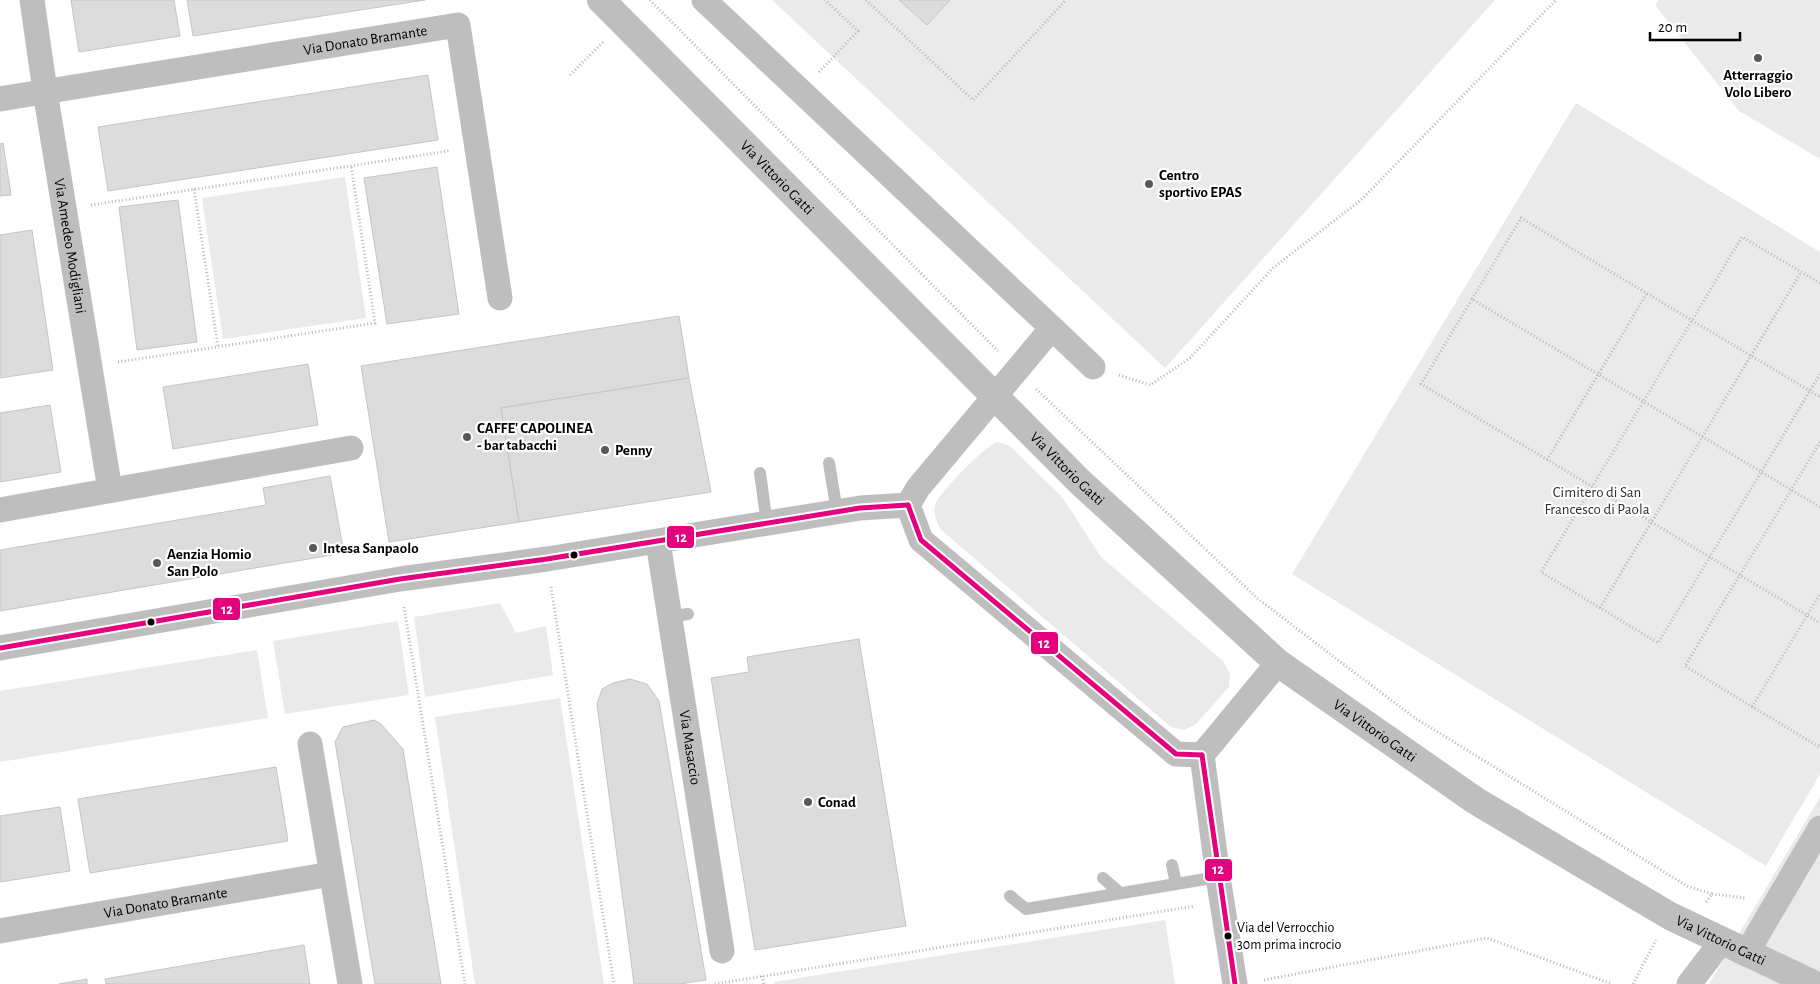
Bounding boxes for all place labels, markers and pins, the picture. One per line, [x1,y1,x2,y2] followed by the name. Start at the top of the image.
[1752,52,1764,64] marker: Atterraggio Volo Libero
[1723,68,1793,100] place label: Atterraggio Volo Libero
[1159,168,1242,200] place label: Centro sportivo EPAS
[1143,178,1155,190] marker: Centro sportivo EPAS
[477,421,593,453] place label: CAFFE' CAPOLINEA - bar tabacchi
[461,431,473,443] marker: CAFFE' CAPOLINEA - bar tabacchi
[615,443,652,458] place label: Penny
[599,444,611,456] marker: Penny
[323,541,419,556] place label: Intesa Sanpaolo
[307,542,319,554] marker: Intesa Sanpaolo
[167,547,251,579] place label: Aenzia Homio San Polo
[569,550,579,560] unlabelled marker
[151,557,163,569] marker: Aenzia Homio San Polo
[146,617,156,627] unlabelled marker
[818,795,856,810] place label: Conad
[802,796,814,808] marker: Conad
[1237,921,1342,952] place label: Via del Verrocchio 30m prima incrocio
[1223,931,1233,941] marker: Via del Verrocchio 30m prima incrocio

